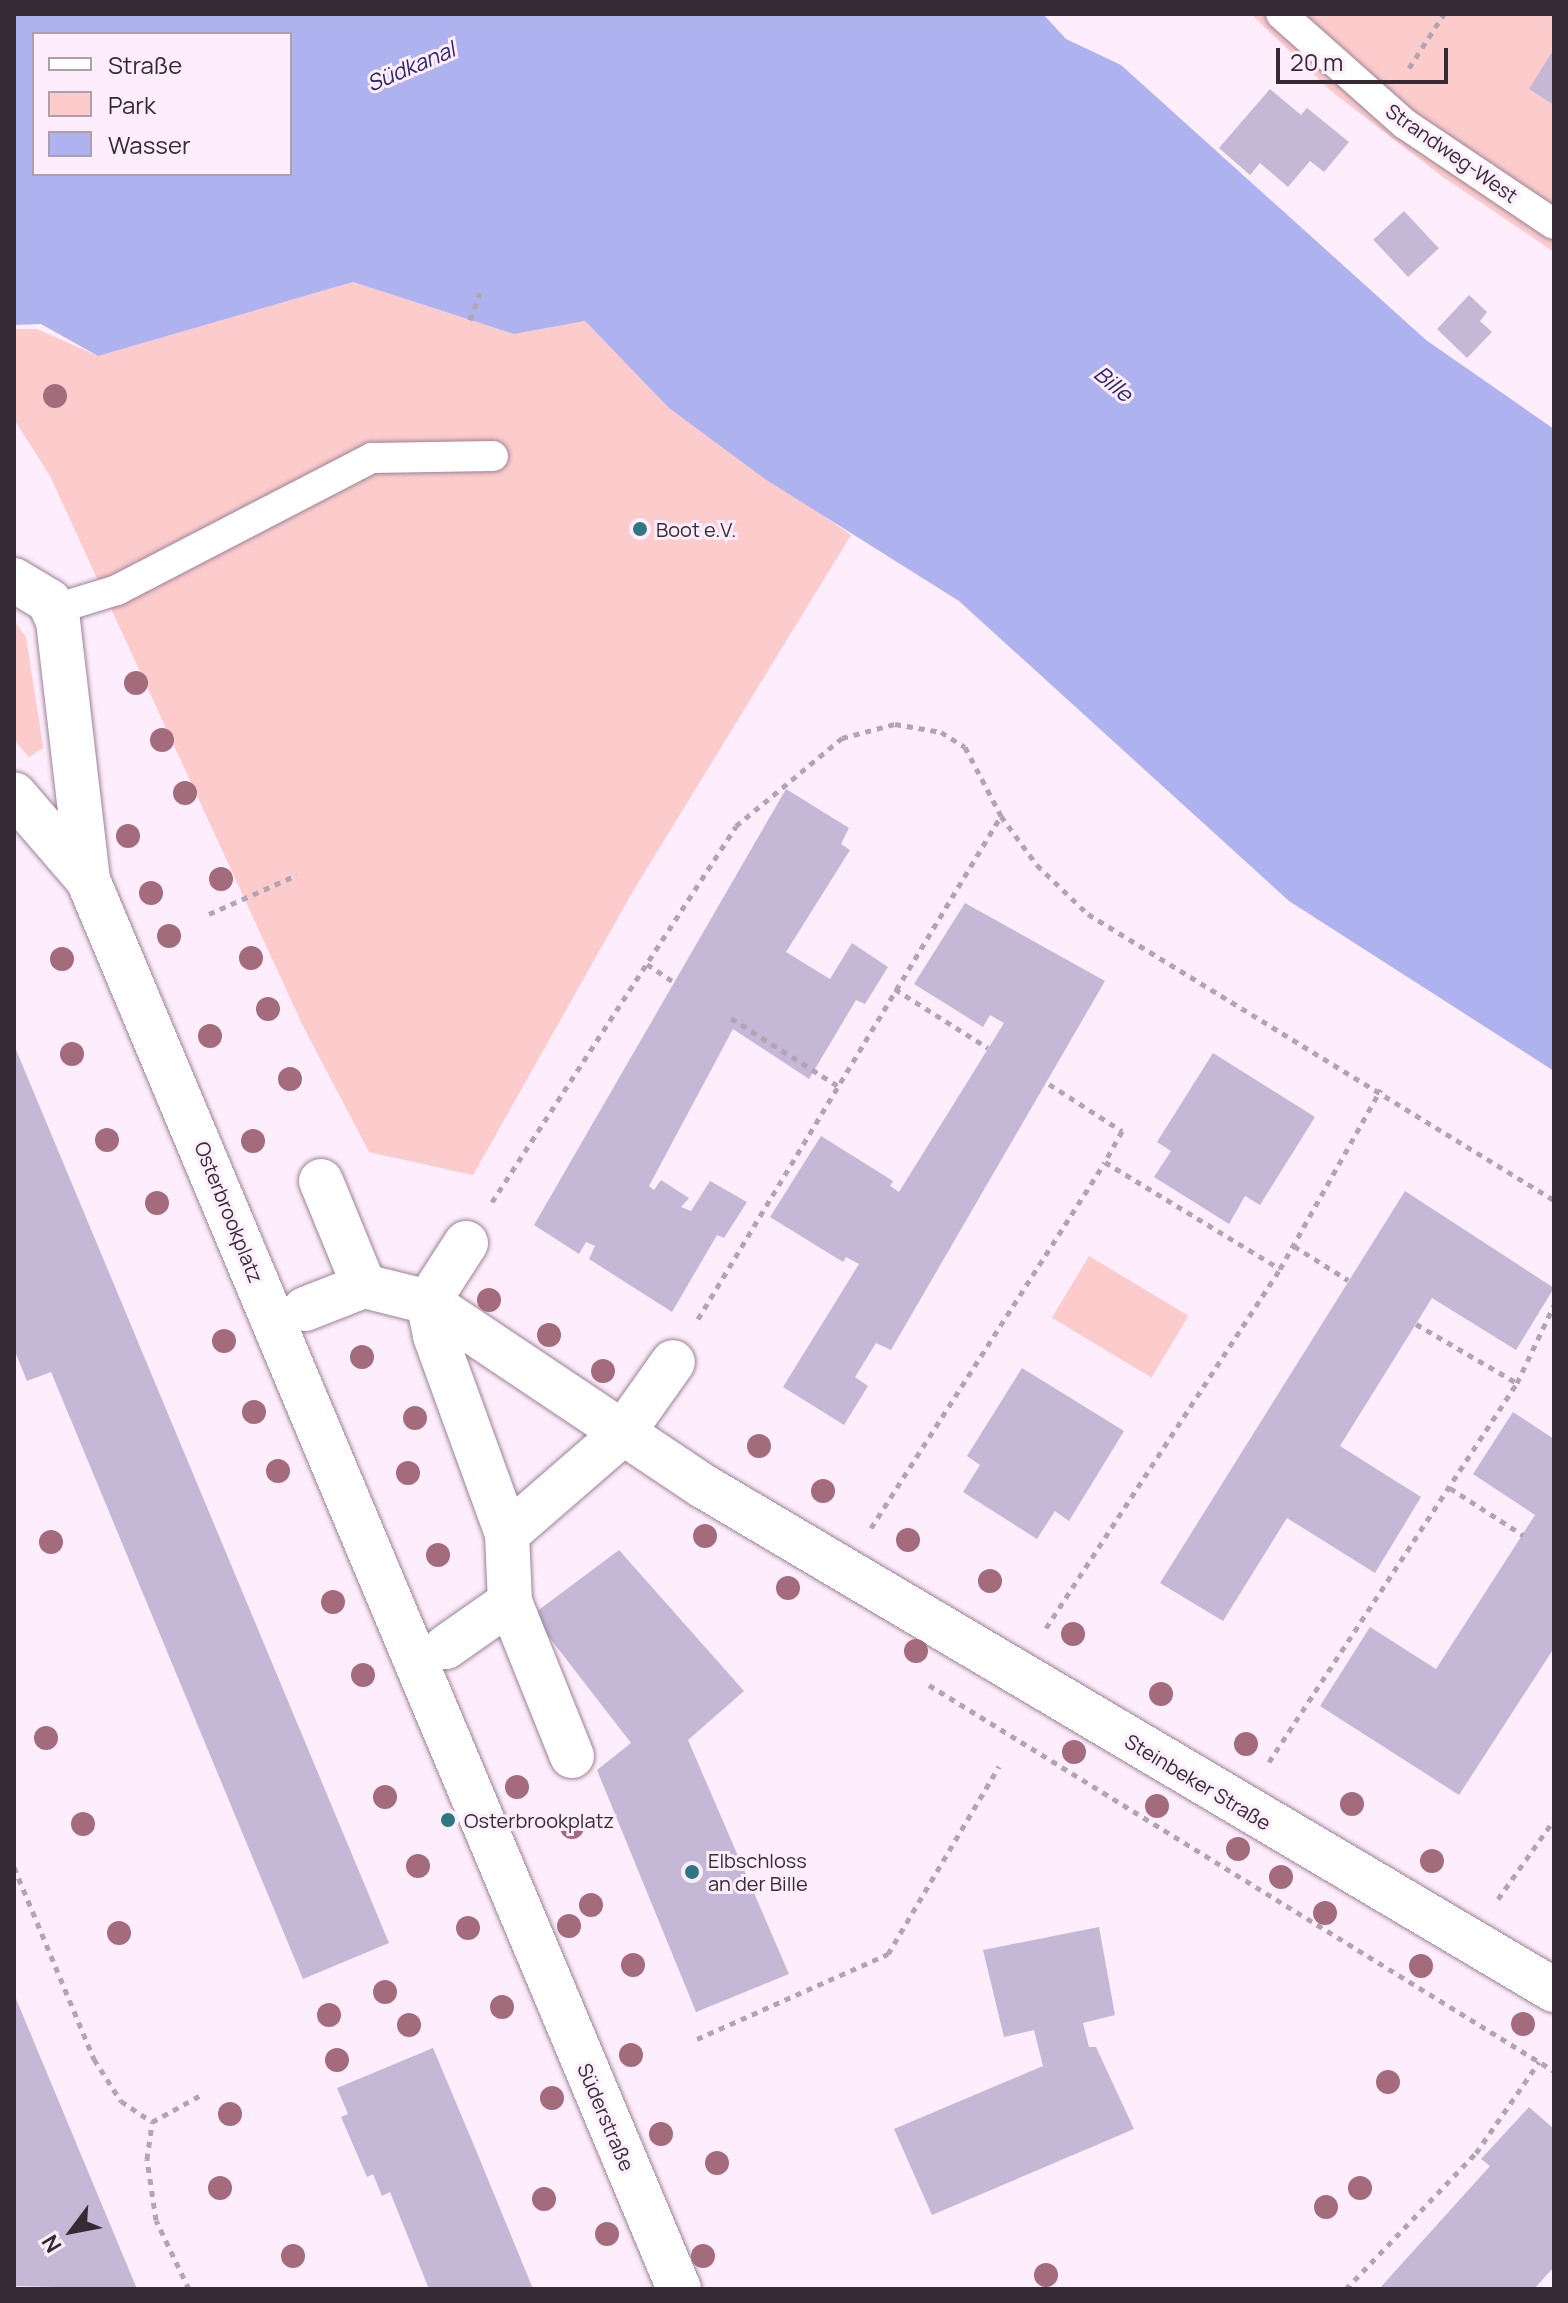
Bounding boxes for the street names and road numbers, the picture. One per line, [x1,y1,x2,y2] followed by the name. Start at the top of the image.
[1381,99,1523,207] street label: Strandweg-West
[190,1138,268,1286] street label: Osterbrookplatz
[1121,1729,1275,1835] street label: Steinbeker Straße
[573,2060,639,2174] street label: Süderstraße

